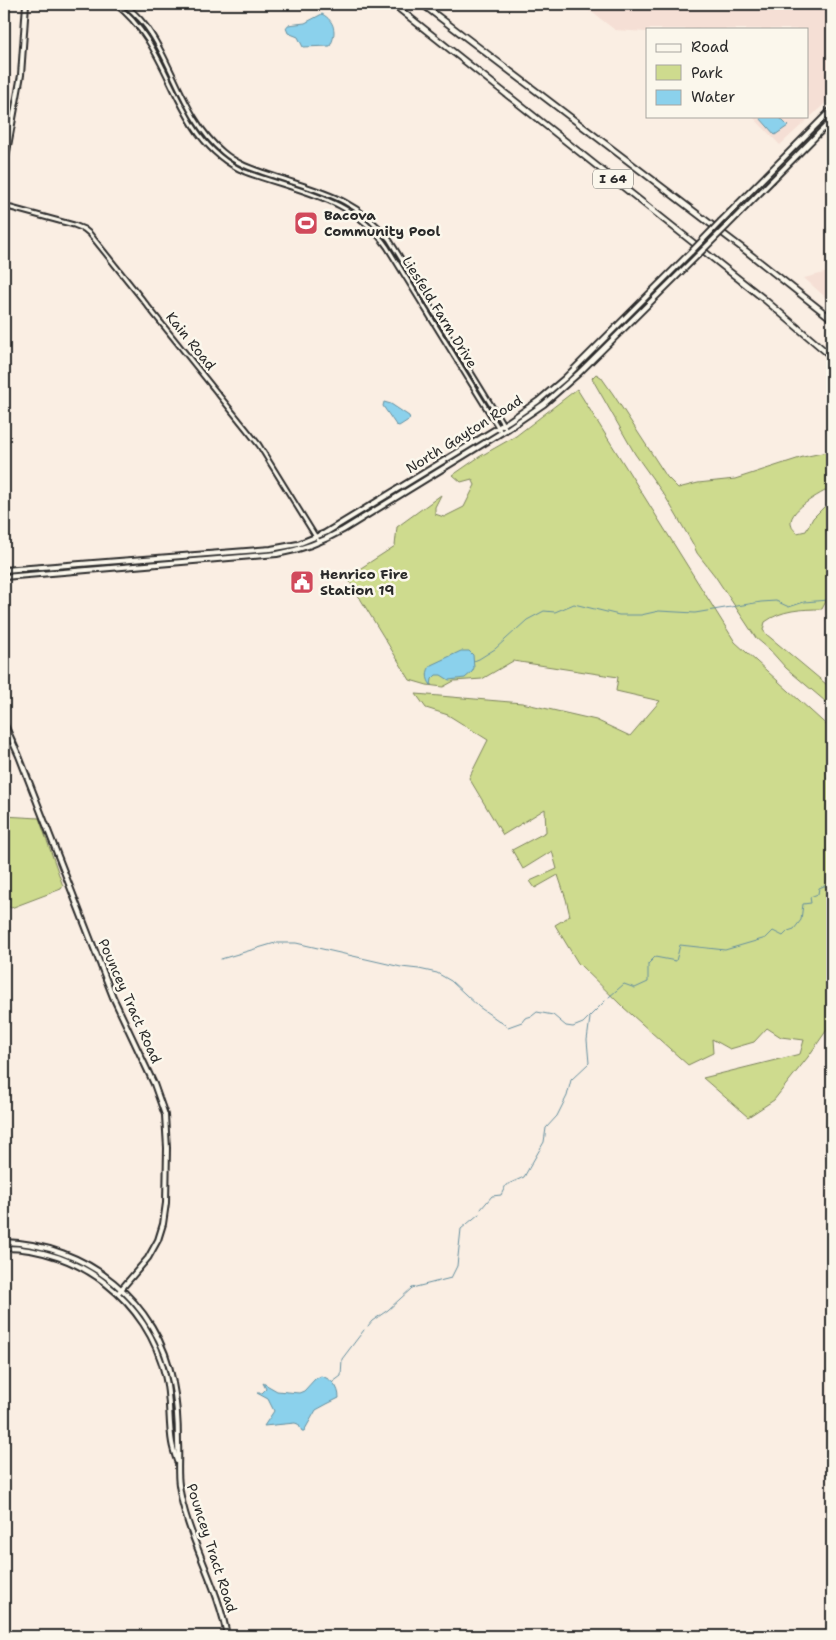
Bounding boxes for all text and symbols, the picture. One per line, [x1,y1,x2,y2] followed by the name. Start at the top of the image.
[646,28,808,118] legend
[691,37,729,57] text: Road
[691,63,723,83] text: Park
[691,87,735,107] text: Water
[593,170,633,188] road number: I 64
[324,206,440,240] place label: Bacova Community Pool
[293,210,319,236] sports icon: Bacova Community Pool
[398,253,482,371] street label: Liesfeld Farm Drive
[162,308,220,374] street label: Kain Road
[402,391,526,477] street label: North Gayton Road
[320,565,408,599] place label: Henrico Fire Station 19
[289,569,315,595] public building icon: Henrico Fire Station 19
[94,936,166,1066] street label: Pouncey Tract Road
[183,1481,241,1615] street label: Pouncey Tract Road

